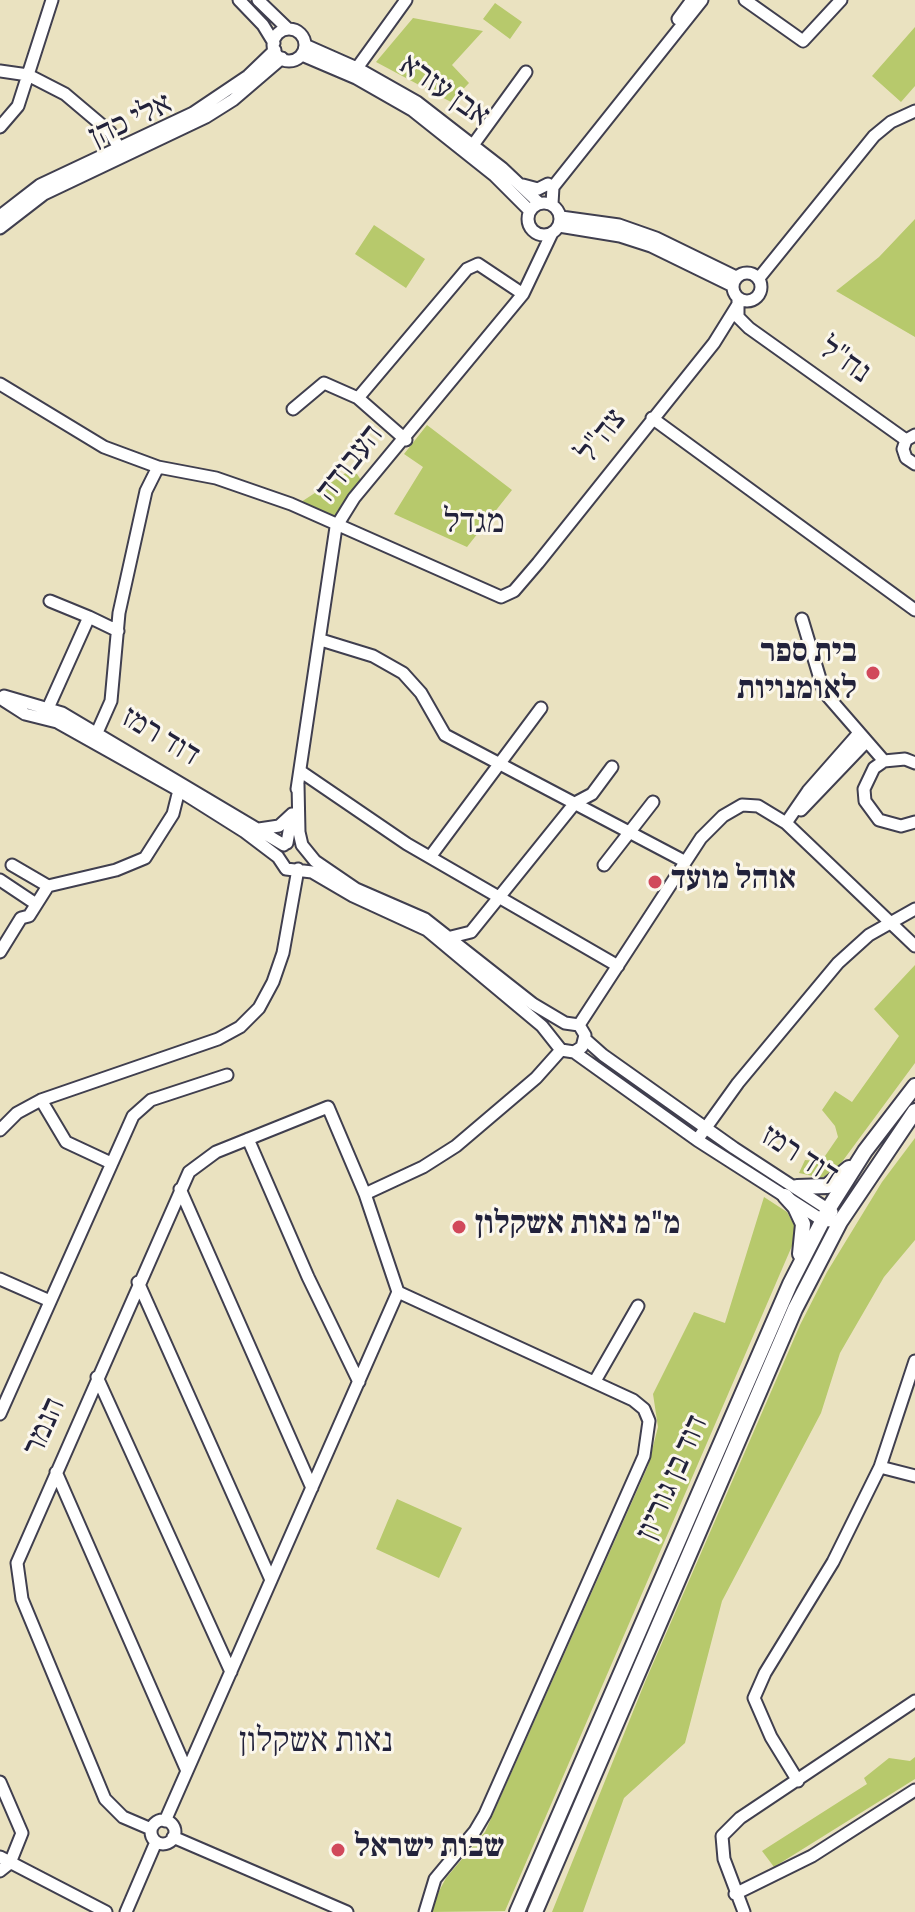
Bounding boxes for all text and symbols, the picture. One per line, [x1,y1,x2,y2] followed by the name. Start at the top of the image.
[390,48,496,138] street label: אבן עזרא
[84,87,180,159] street label: אלי כהן
[810,332,876,394] street label: נח"ל
[571,403,637,473] street label: צה"ל
[310,419,394,511] street label: העבודה
[443,506,505,546] district label: מגדל
[737,636,857,711] place label: בית ספר לאומנויות
[864,664,882,682] marker: בית ספר לאומנויות
[113,701,205,777] street label: דוד רמז
[671,863,796,901] place label: אוהל מועד
[646,873,664,891] marker: אוהל מועד
[752,1119,844,1197] street label: דוד רמז
[475,1208,680,1246] place label: מ"מ נאות אשקלון
[450,1218,468,1236] marker: מ"מ נאות אשקלון
[17,1393,77,1463] street label: הנמר
[630,1410,720,1548] street label: דוד בן גוריון
[239,1725,393,1765] district label: נאות אשקלון
[354,1831,504,1869] place label: שבות ישראל
[329,1841,347,1859] marker: שבות ישראל

